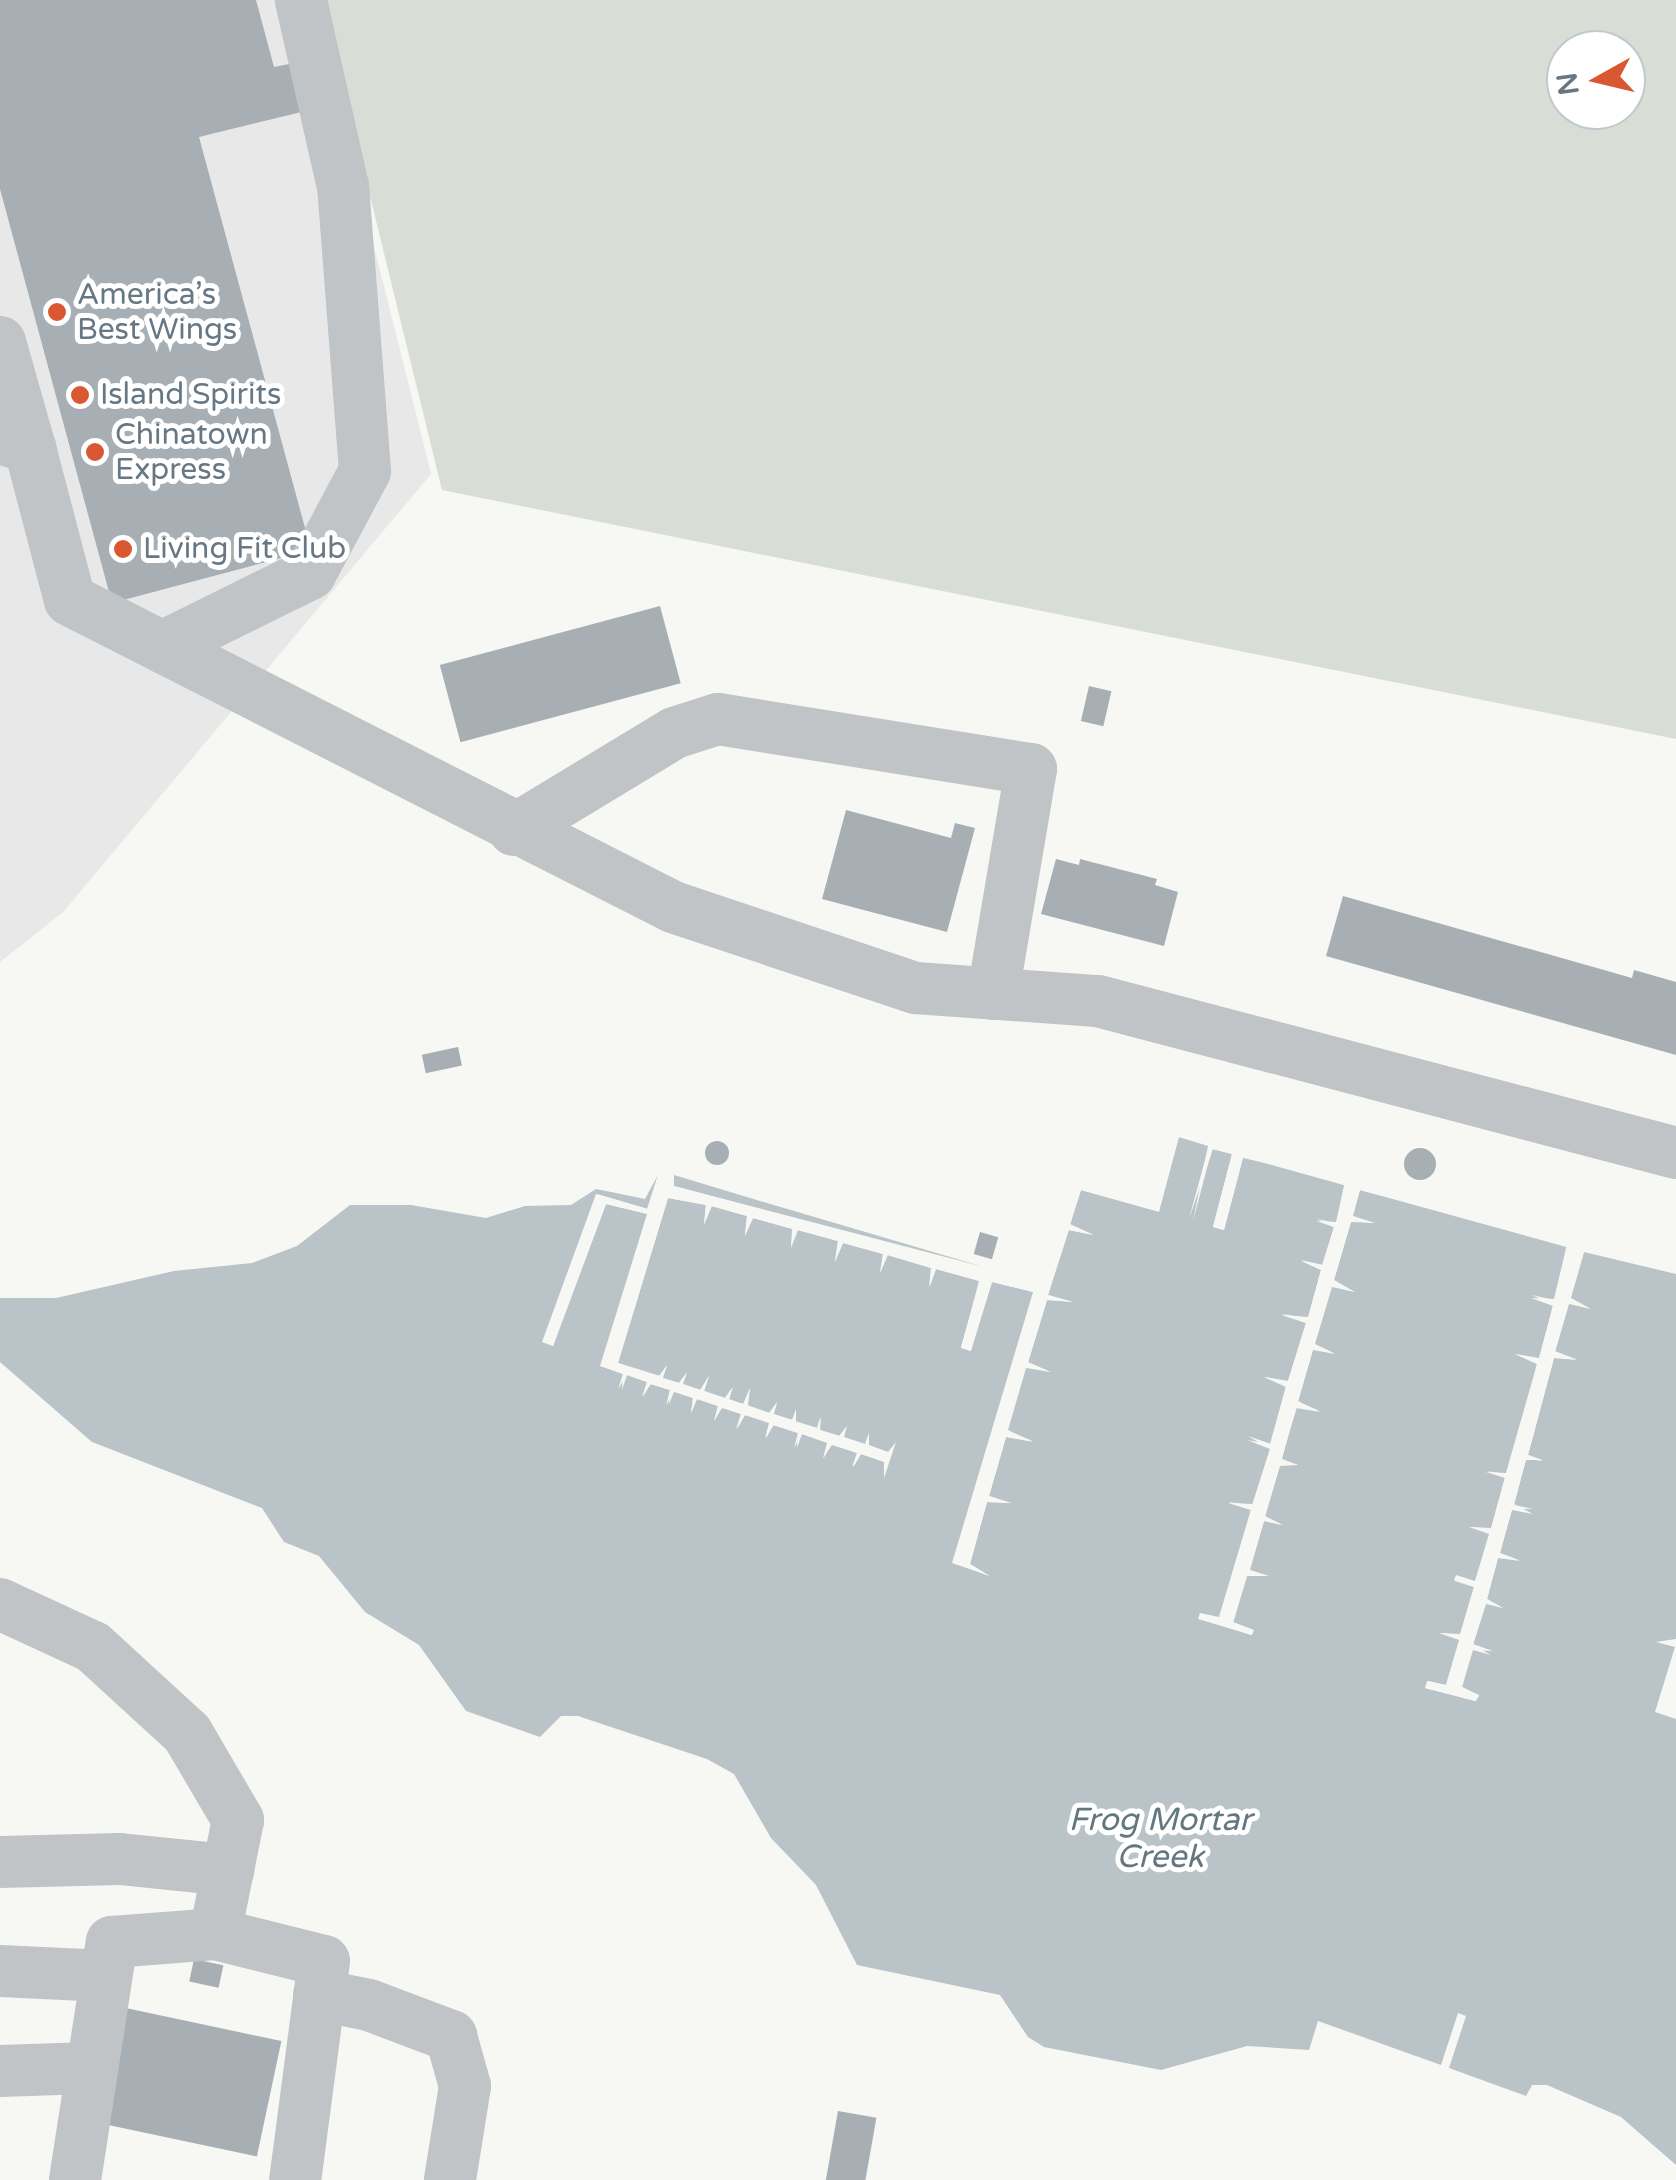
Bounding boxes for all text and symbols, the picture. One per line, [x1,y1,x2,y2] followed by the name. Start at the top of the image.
[1546,30,1646,130] north arrow
[1550,70,1587,97] text: N
[77,277,237,348] place label: America’s Best Wings
[46,301,68,323] marker: America’s Best Wings
[100,377,281,413] place label: Island Spirits
[69,384,91,406] marker: Island Spirits
[115,417,268,488] place label: Chinatown Express
[84,441,106,463] marker: Chinatown Express
[143,531,346,567] place label: Living Fit Club
[112,538,134,560] marker: Living Fit Club
[1069,1802,1251,1877] water label: Frog Mortar Creek

